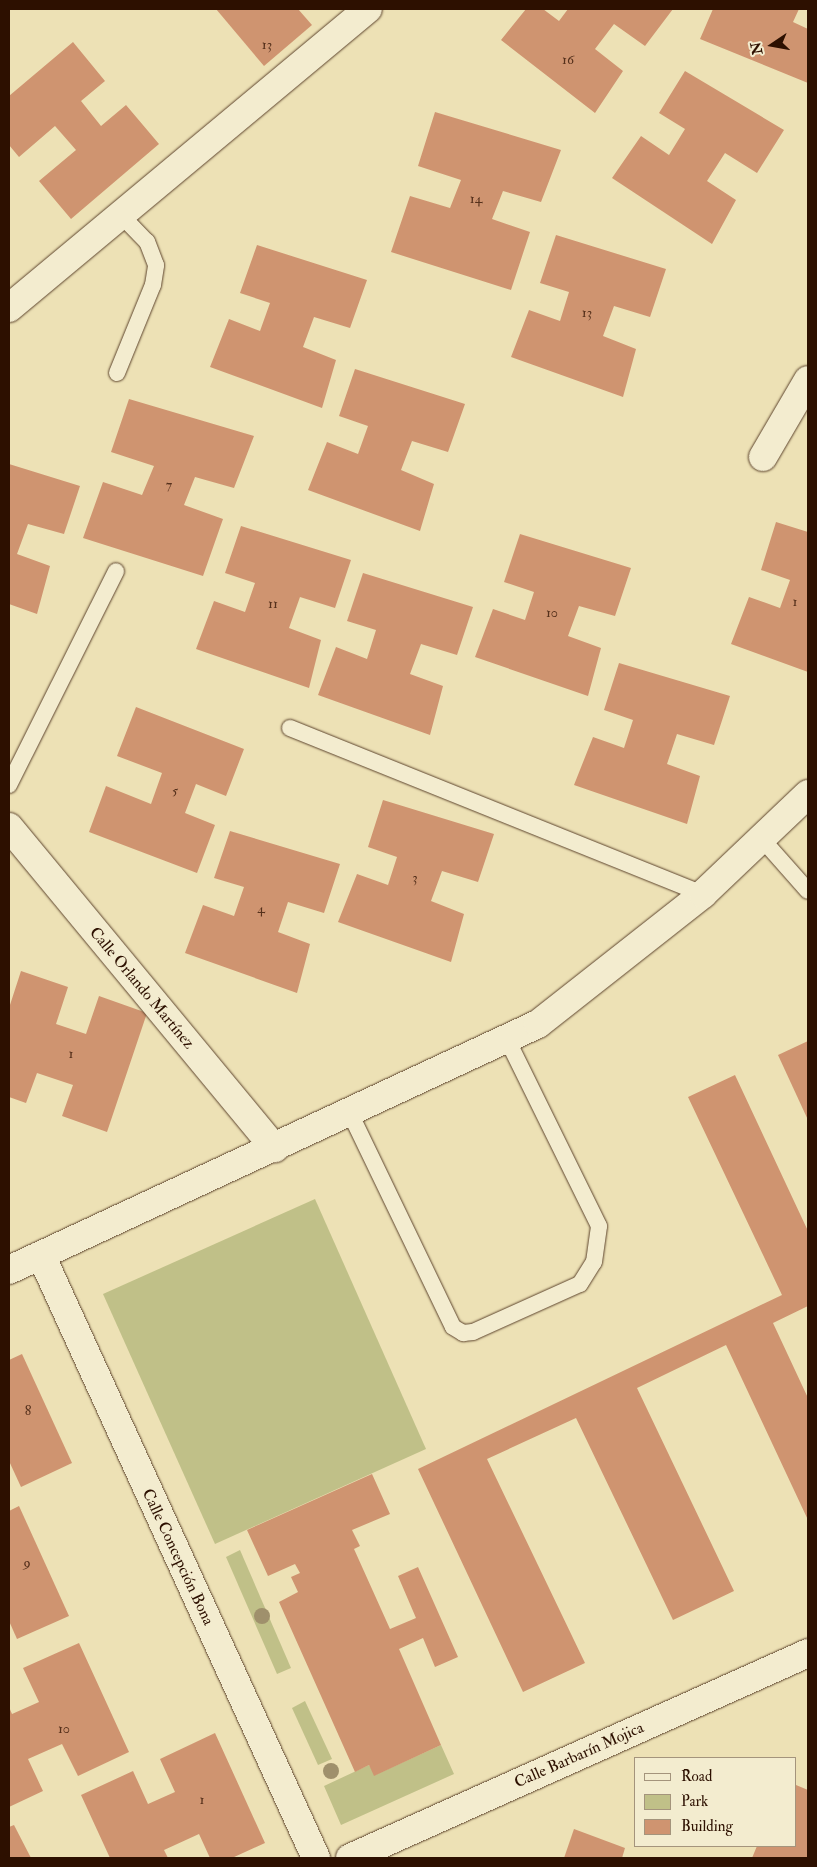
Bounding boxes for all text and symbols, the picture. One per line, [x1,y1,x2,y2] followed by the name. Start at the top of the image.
[747,20,797,70] north arrow
[262,37,272,53] house number: 13
[747,40,766,56] text: N
[562,52,574,68] house number: 16
[470,191,482,207] house number: 14
[582,305,592,321] house number: 13
[166,477,172,493] house number: 7
[793,594,797,610] house number: 1
[268,596,278,612] house number: 11
[546,605,558,621] house number: 10
[172,783,178,799] house number: 5
[412,870,418,886] house number: 3
[257,901,265,917] house number: 4
[85,923,199,1053] street label: Calle Orlando Martínez
[69,1046,73,1062] house number: 1
[25,1403,31,1419] house number: 8
[138,1486,218,1628] street label: Calle Concepción Bona
[23,1555,31,1571] house number: 9
[511,1718,647,1792] street label: Calle Barbarín Mojica
[58,1721,70,1737] house number: 10
[634,1757,797,1847] legend
[681,1767,712,1786] text: Road
[200,1792,204,1808] house number: 1
[681,1792,708,1811] text: Park
[681,1817,733,1836] text: Building

